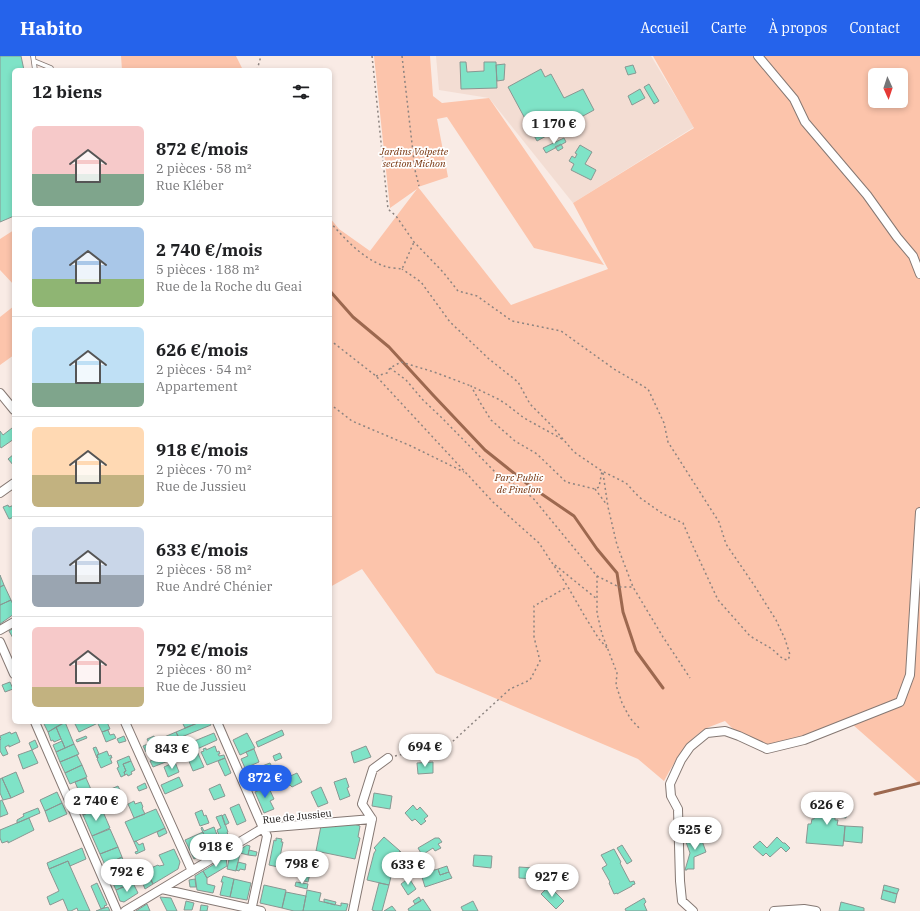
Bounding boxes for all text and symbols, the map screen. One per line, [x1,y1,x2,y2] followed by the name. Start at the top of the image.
[20,16,83,40] text: Habito
[640,19,689,37] text: Accueil
[711,19,746,37] text: Carte
[768,19,827,37] text: À propos
[849,19,900,37] text: Contact
[868,68,908,108] north arrow
[868,68,908,108] map controls
[32,81,102,103] text: 12 biens
[290,81,312,103] icon: filters
[517,111,591,145] pin: 1 170 €
[531,115,577,132] text: 1 170 €
[156,138,248,160] text: 872 €/mois
[64,142,112,190] icon: home
[379,145,449,170] park label: Jardins Volpette section Michon
[156,160,252,177] text: 2 pièces · 58 m²
[156,177,223,194] text: Rue Kléber
[156,239,262,261] text: 2 740 €/mois
[64,243,112,291] icon: home
[156,261,259,278] text: 5 pièces · 188 m²
[156,278,302,295] text: Rue de la Roche du Geai
[156,339,248,361] text: 626 €/mois
[64,343,112,391] icon: home
[156,361,252,378] text: 2 pièces · 54 m²
[156,378,238,395] text: Appartement
[156,439,248,461] text: 918 €/mois
[64,443,112,491] icon: home
[156,461,252,478] text: 2 pièces · 70 m²
[494,471,544,496] park label: Parc Public de Pinelon
[156,478,246,495] text: Rue de Jussieu
[156,539,248,561] text: 633 €/mois
[64,543,112,591] icon: home
[156,561,252,578] text: 2 pièces · 58 m²
[156,578,272,595] text: Rue André Chénier
[156,639,248,661] text: 792 €/mois
[64,643,112,691] icon: home
[156,661,252,678] text: 2 pièces · 80 m²
[156,678,246,695] text: Rue de Jussieu
[397,734,453,768] pin: 694 €
[144,736,200,770] pin: 843 €
[408,738,442,755] text: 694 €
[155,740,189,757] text: 843 €
[237,765,293,799] pin: 872 €
[248,769,282,786] text: 872 €
[59,788,133,822] pin: 2 740 €
[73,792,119,809] text: 2 740 €
[799,792,855,826] pin: 626 €
[810,796,844,813] text: 626 €
[262,806,332,827] street label: Rue de Jussieu
[667,817,723,851] pin: 525 €
[678,821,712,838] text: 525 €
[188,834,244,868] pin: 918 €
[199,838,233,855] text: 918 €
[274,851,330,885] pin: 798 €
[380,852,436,886] pin: 633 €
[285,855,319,872] text: 798 €
[391,856,425,873] text: 633 €
[99,859,155,893] pin: 792 €
[110,863,144,880] text: 792 €
[524,864,580,898] pin: 927 €
[535,868,569,885] text: 927 €

